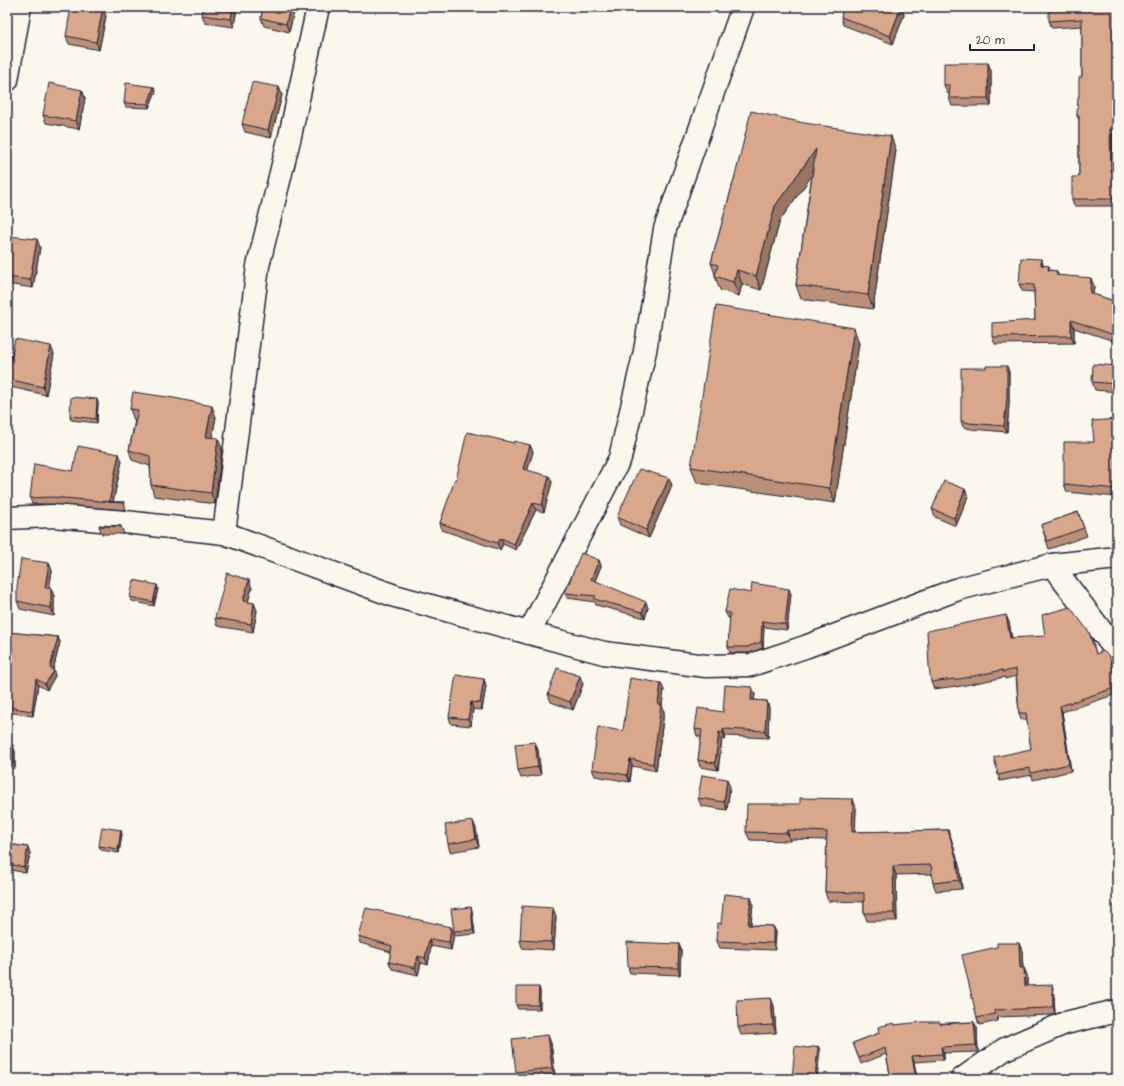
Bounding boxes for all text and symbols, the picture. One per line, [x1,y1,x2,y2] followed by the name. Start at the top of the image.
[970,26,1034,52] scale bar
[976,32,1005,49] text: 20 m

